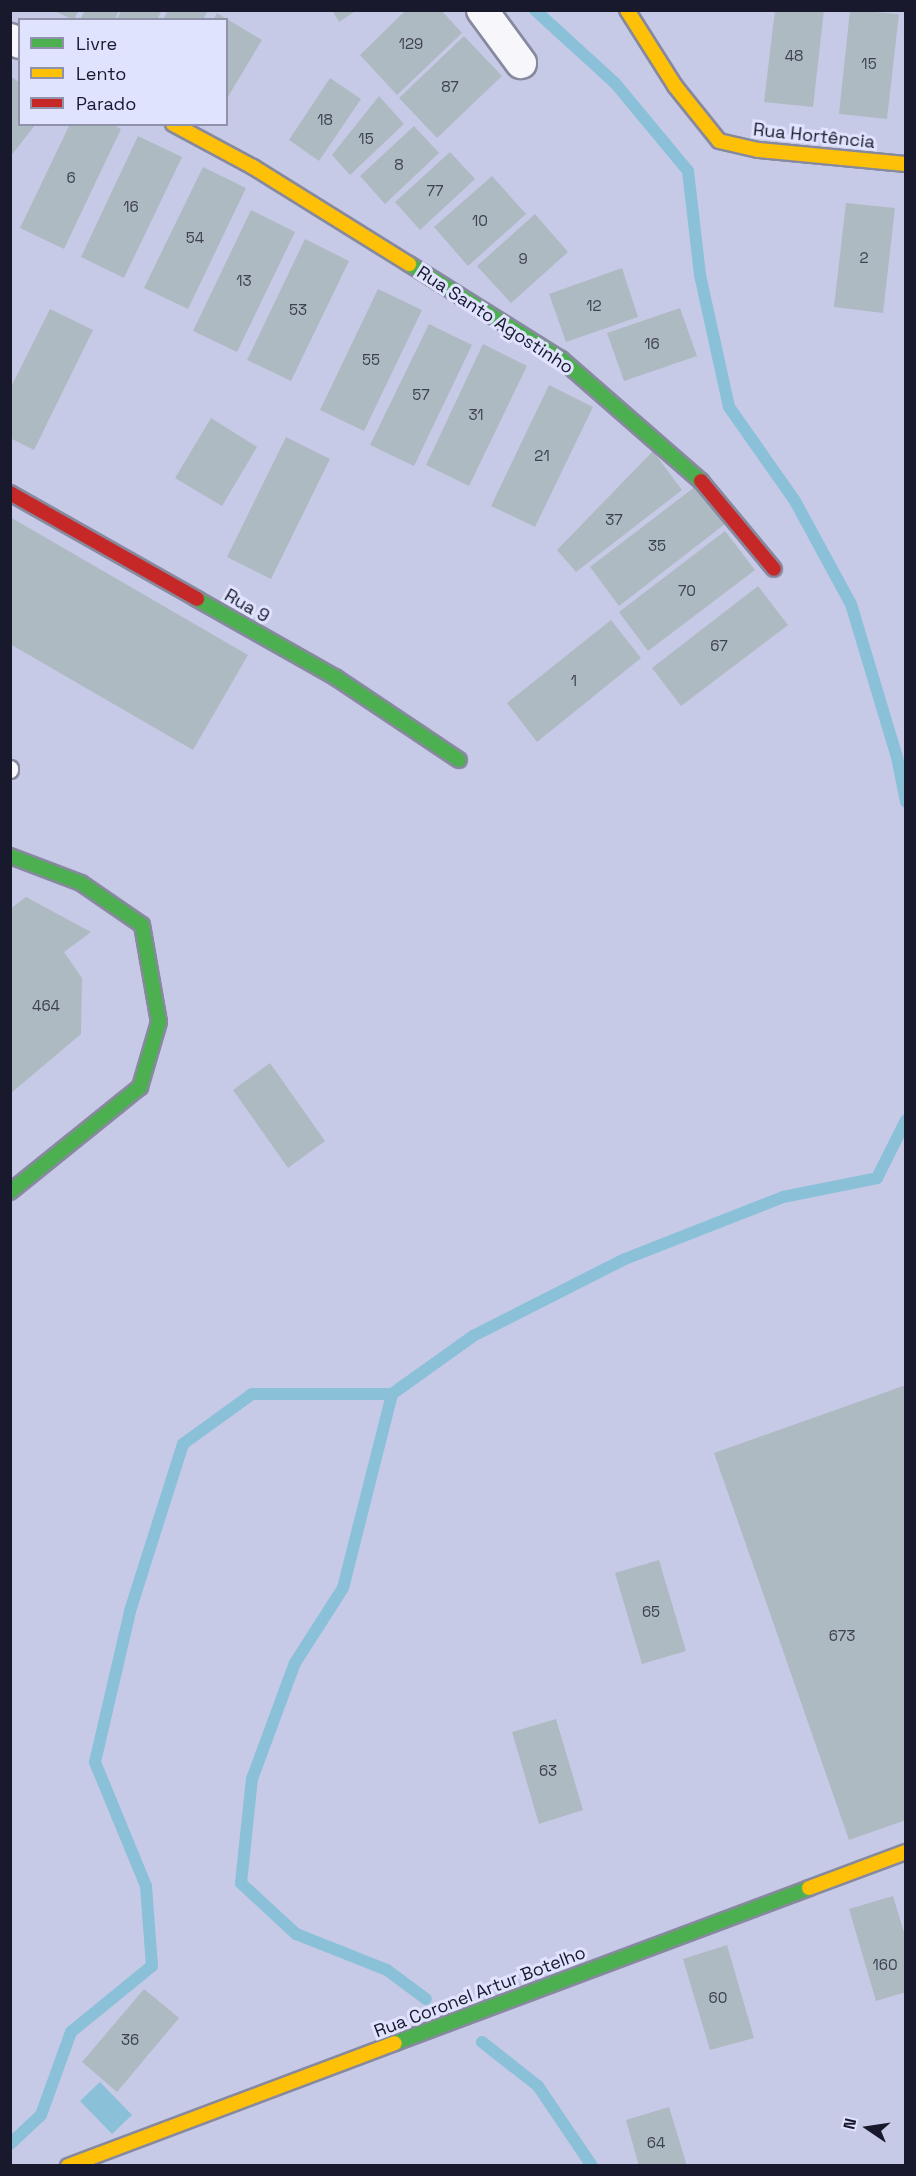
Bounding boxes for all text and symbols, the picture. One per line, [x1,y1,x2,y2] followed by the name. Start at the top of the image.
[18,18,228,126] legend
[76,32,117,55] text: Livre
[399,35,423,53] house number: 129
[785,47,803,65] house number: 48
[861,55,877,73] house number: 15
[76,62,126,85] text: Lento
[441,78,459,96] house number: 87
[76,92,136,115] text: Parado
[317,111,333,129] house number: 18
[752,119,876,153] street label: Rua Hortência
[358,130,374,148] house number: 15
[394,156,404,174] house number: 8
[66,169,76,187] house number: 6
[427,182,443,200] house number: 77
[123,198,139,216] house number: 16
[472,212,488,230] house number: 10
[186,229,204,247] house number: 54
[859,249,869,267] house number: 2
[518,250,528,268] house number: 9
[413,261,577,379] street label: Rua Santo Agostinho
[236,272,252,290] house number: 13
[586,297,602,315] house number: 12
[289,301,307,319] house number: 53
[644,335,660,353] house number: 16
[362,351,380,369] house number: 55
[412,386,430,404] house number: 57
[468,406,484,424] house number: 31
[534,447,550,465] house number: 21
[605,511,623,529] house number: 37
[648,537,666,555] house number: 35
[678,582,696,600] house number: 70
[221,585,273,627] street label: Rua 9
[710,637,728,655] house number: 67
[571,672,577,690] house number: 1
[32,997,60,1015] house number: 464
[642,1603,660,1621] house number: 65
[829,1627,855,1645] house number: 673
[539,1762,557,1780] house number: 63
[371,1942,589,2042] street label: Rua Coronel Artur Botelho
[872,1956,898,1974] house number: 160
[709,1989,727,2007] house number: 60
[121,2031,139,2049] house number: 36
[838,2098,898,2158] north arrow
[839,2116,861,2131] text: N
[647,2134,665,2152] house number: 64

